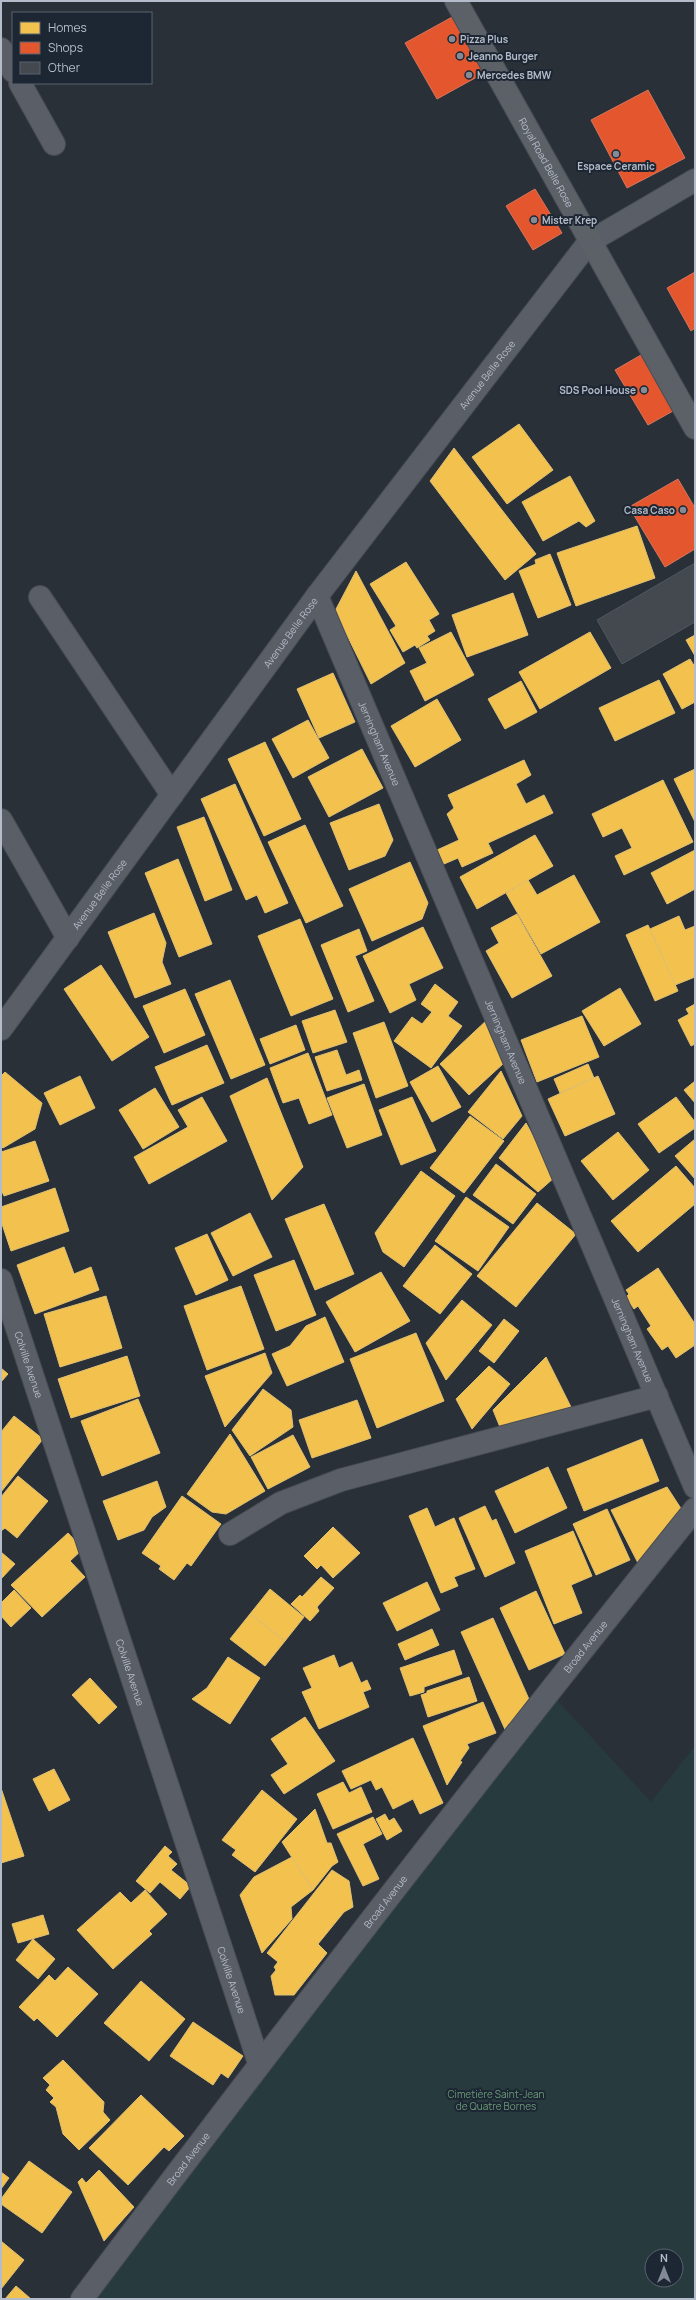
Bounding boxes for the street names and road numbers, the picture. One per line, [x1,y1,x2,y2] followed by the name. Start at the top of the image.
[516,115,577,210] street label: Royal Road Belle Rose
[456,337,518,412] street label: Avenue Belle Rose
[260,594,321,671] street label: Avenue Belle Rose
[355,699,404,788] street label: Jerningham Avenue
[69,856,130,932] street label: Avenue Belle Rose
[482,997,530,1086] street label: Jerningham Avenue
[608,1295,657,1384] street label: Jerningham Avenue
[11,1329,46,1400] street label: Colville Avenue
[560,1617,610,1676] street label: Broad Avenue
[113,1637,148,1708] street label: Colville Avenue
[360,1872,410,1931] street label: Broad Avenue
[214,1945,249,2015] street label: Colville Avenue
[163,2129,213,2188] street label: Broad Avenue

